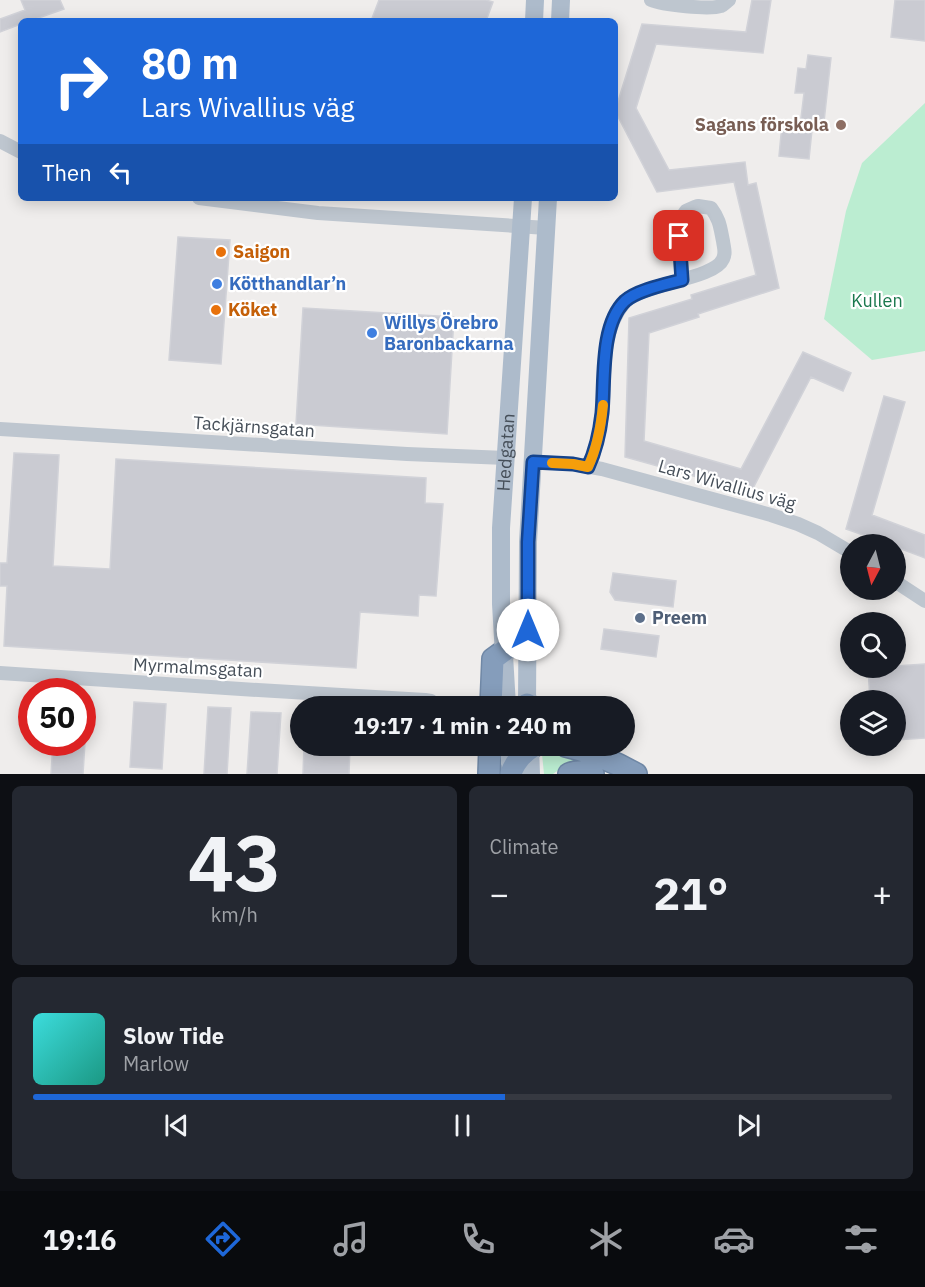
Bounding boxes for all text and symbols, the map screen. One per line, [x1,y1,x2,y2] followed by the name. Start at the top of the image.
[141,36,239,91] text: 80 m
[42,42,120,120] icon: right
[141,89,355,124] text: Lars Wivallius väg
[695,113,829,136] place label: Sagans förskola
[834,118,848,132] marker: Sagans förskola
[104,156,137,189] icon: left
[42,158,92,187] text: Then
[653,210,704,261] pin
[662,219,695,252] icon: arrive
[233,240,290,263] place label: Saigon
[214,245,228,259] marker: Saigon
[229,272,346,295] place label: Kötthandlar’n
[210,277,224,291] marker: Kötthandlar’n
[851,289,903,312] park label: Kullen
[228,298,277,321] place label: Köket
[209,303,223,317] marker: Köket
[384,311,514,355] place label: Willys Örebro Baronbackarna
[365,326,379,340] marker: Willys Örebro Baronbackarna
[192,411,316,442] street label: Tackjärnsgatan
[491,412,520,492] street label: Hedgatan
[656,454,799,515] street label: Lars Wivallius väg
[840,534,906,600] north arrow
[840,534,906,756] map controls
[496,598,560,662] position arrow
[652,606,707,629] place label: Preem
[633,611,647,625] marker: Preem
[840,612,906,678] button: search
[133,653,264,682] street label: Myrmalmsgatan
[18,678,96,756] speed limit sign: 50
[840,690,906,756] button: layers
[353,711,572,740] text: 19:17 · 1 min · 240 m
[187,811,281,912] text: 43
[490,833,558,860] text: Climate
[653,864,728,922] text: 21°
[490,872,509,915] text: −
[872,872,892,915] text: +
[211,901,258,928] text: km/h
[123,1021,224,1050] text: Slow Tide
[123,1050,189,1077] text: Marlow
[160,1109,193,1142] icon: previous
[446,1109,479,1142] icon: pause
[732,1109,765,1142] icon: next
[202,1218,244,1260] icon: directions
[330,1218,372,1260] icon: music
[457,1218,499,1260] icon: phone
[585,1218,627,1260] icon: climate
[713,1218,755,1260] icon: car
[840,1218,882,1260] icon: filters
[43,1222,117,1257] text: 19:16

